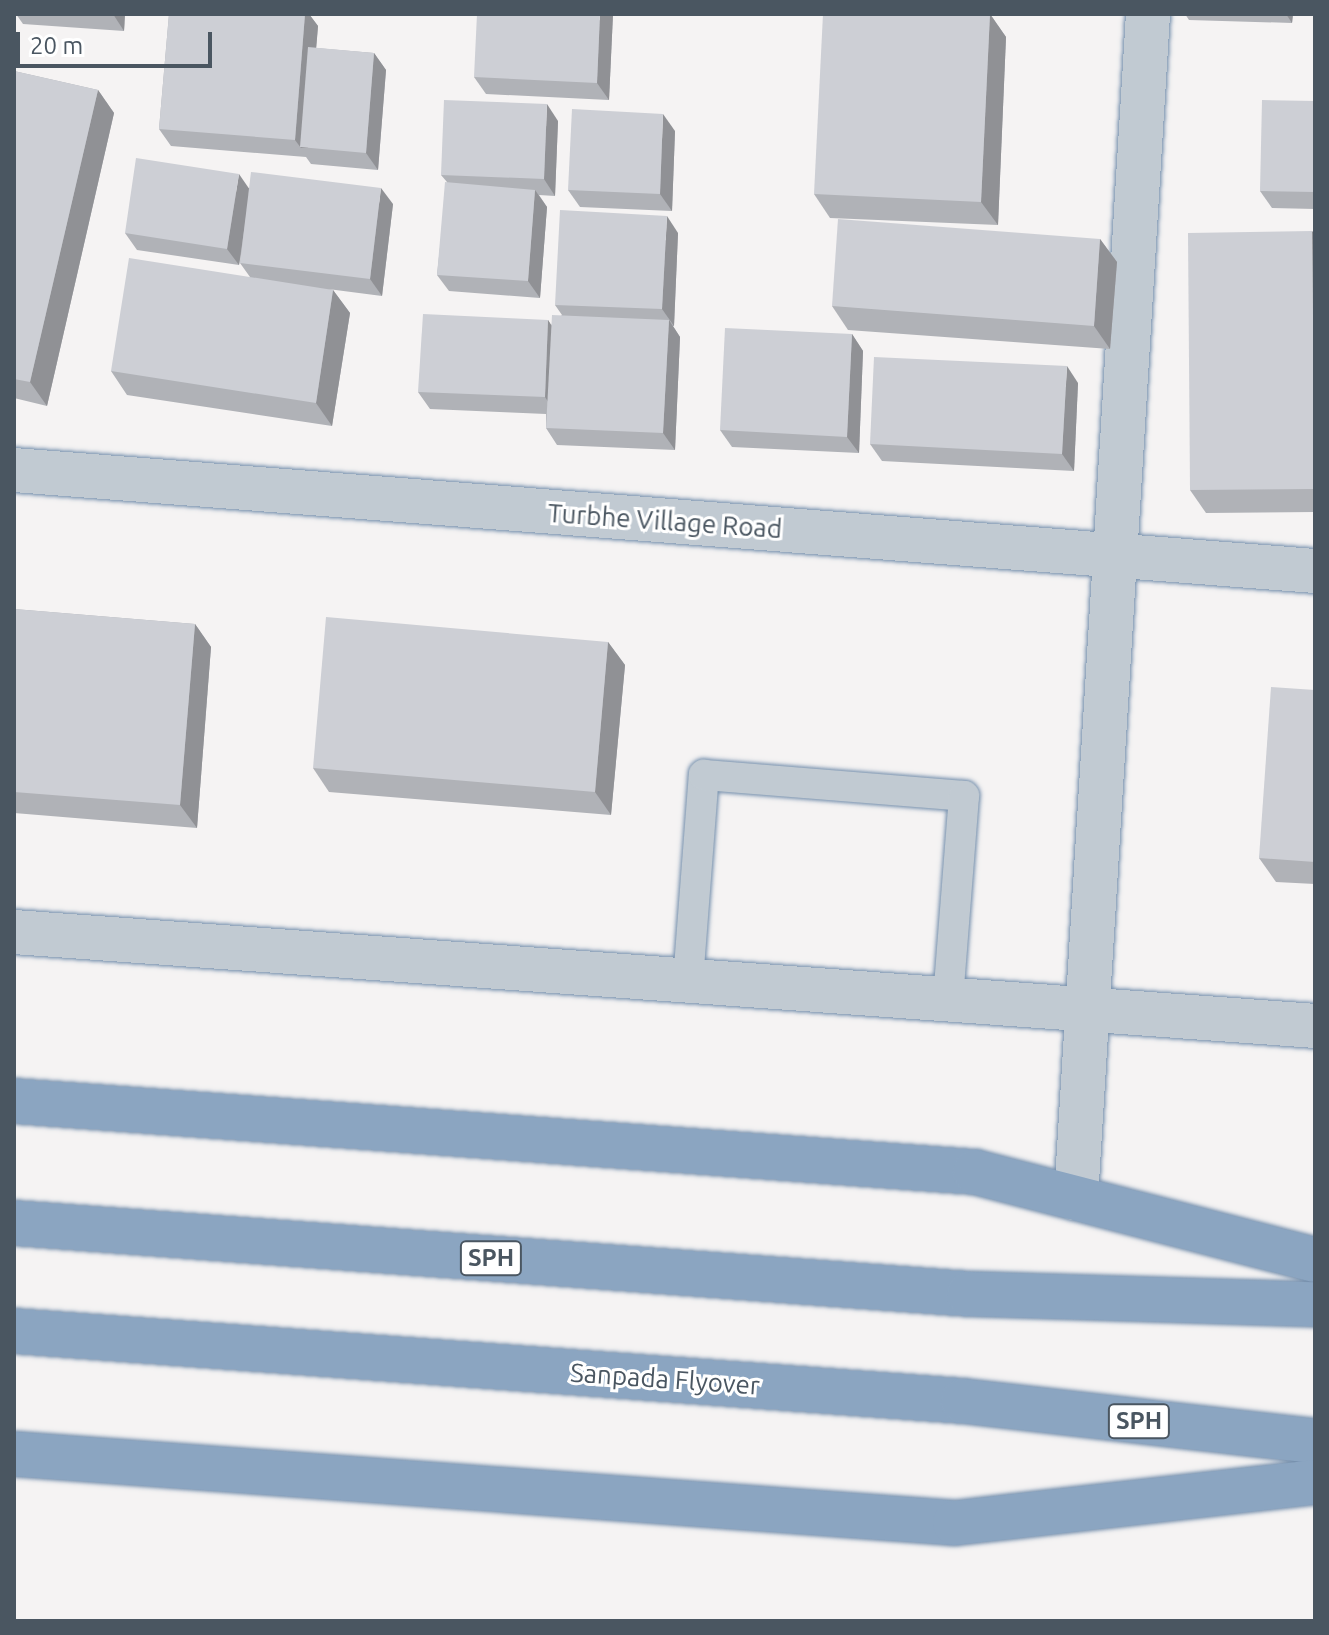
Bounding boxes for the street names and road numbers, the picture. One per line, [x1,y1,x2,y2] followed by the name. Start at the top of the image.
[547,497,783,545] street label: Turbhe Village Road
[459,1238,523,1278] road number: SPH
[569,1357,761,1401] street label: Sanpada Flyover
[1107,1401,1171,1441] road number: SPH

